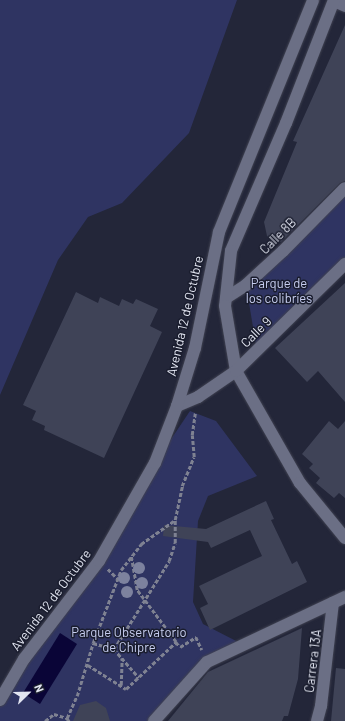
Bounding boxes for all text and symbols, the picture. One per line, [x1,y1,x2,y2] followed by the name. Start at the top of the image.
[257,215,299,257] street label: Calle 8B
[164,254,206,378] street label: Avenida 12 de Octubre
[246,276,312,307] park label: Parque de los colibríes
[238,314,274,350] street label: Calle 9
[8,546,94,654] street label: Avenida 12 de Octubre
[71,625,187,656] park label: Parque Observatorio de Chipre
[301,628,325,694] street label: Carrera 13A
[8,673,48,713] north arrow
[32,682,47,694] text: N

